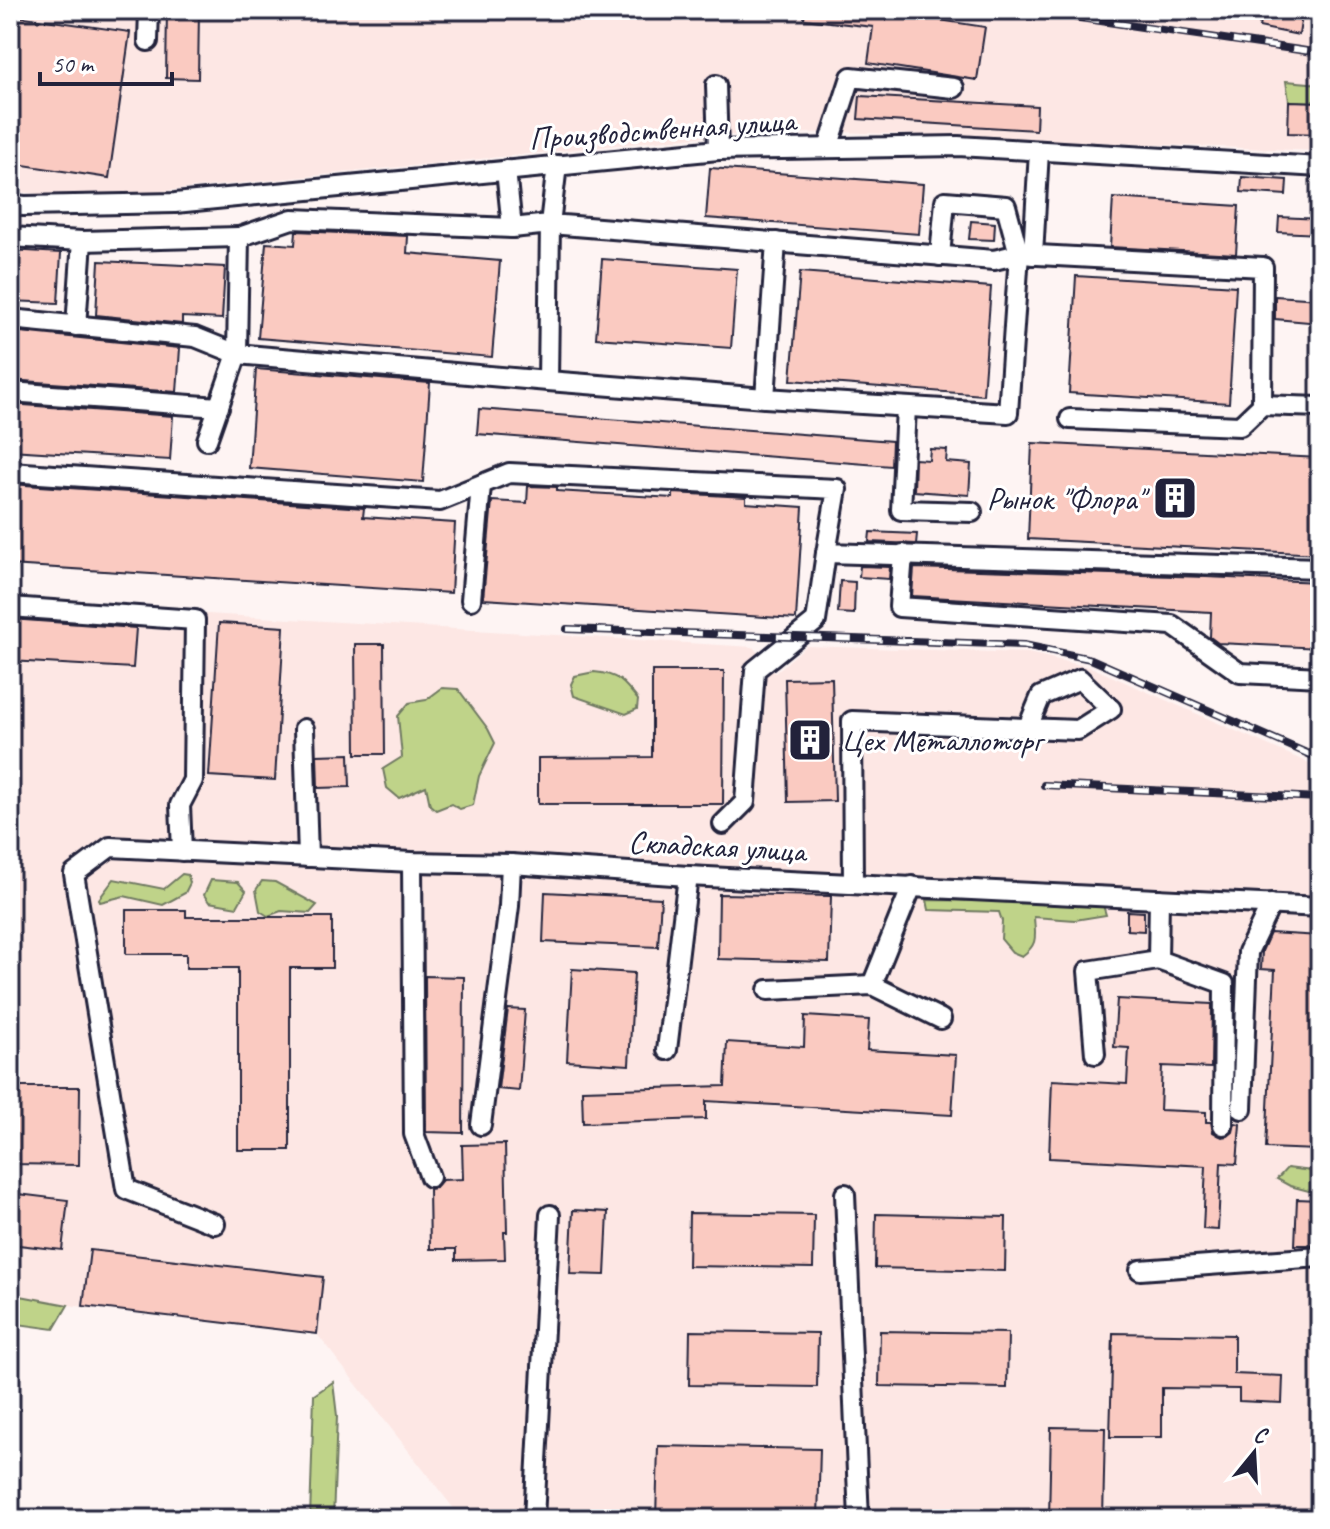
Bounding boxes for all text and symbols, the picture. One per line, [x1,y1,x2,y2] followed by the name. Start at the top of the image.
[40,36,172,86] scale bar
[52,49,95,79] text: 50 m
[528,100,799,159] street label: Производственная улица
[1151,474,1199,522] building icon: Рынок "Флора"
[987,478,1150,519] place label: Рынок "Флора"
[786,716,834,764] building icon: Цех Металлоторг
[841,720,1046,761] place label: Цех Металлоторг
[627,821,809,872] street label: Складская улица
[1214,1413,1294,1493] north arrow
[1250,1420,1272,1451] text: С

